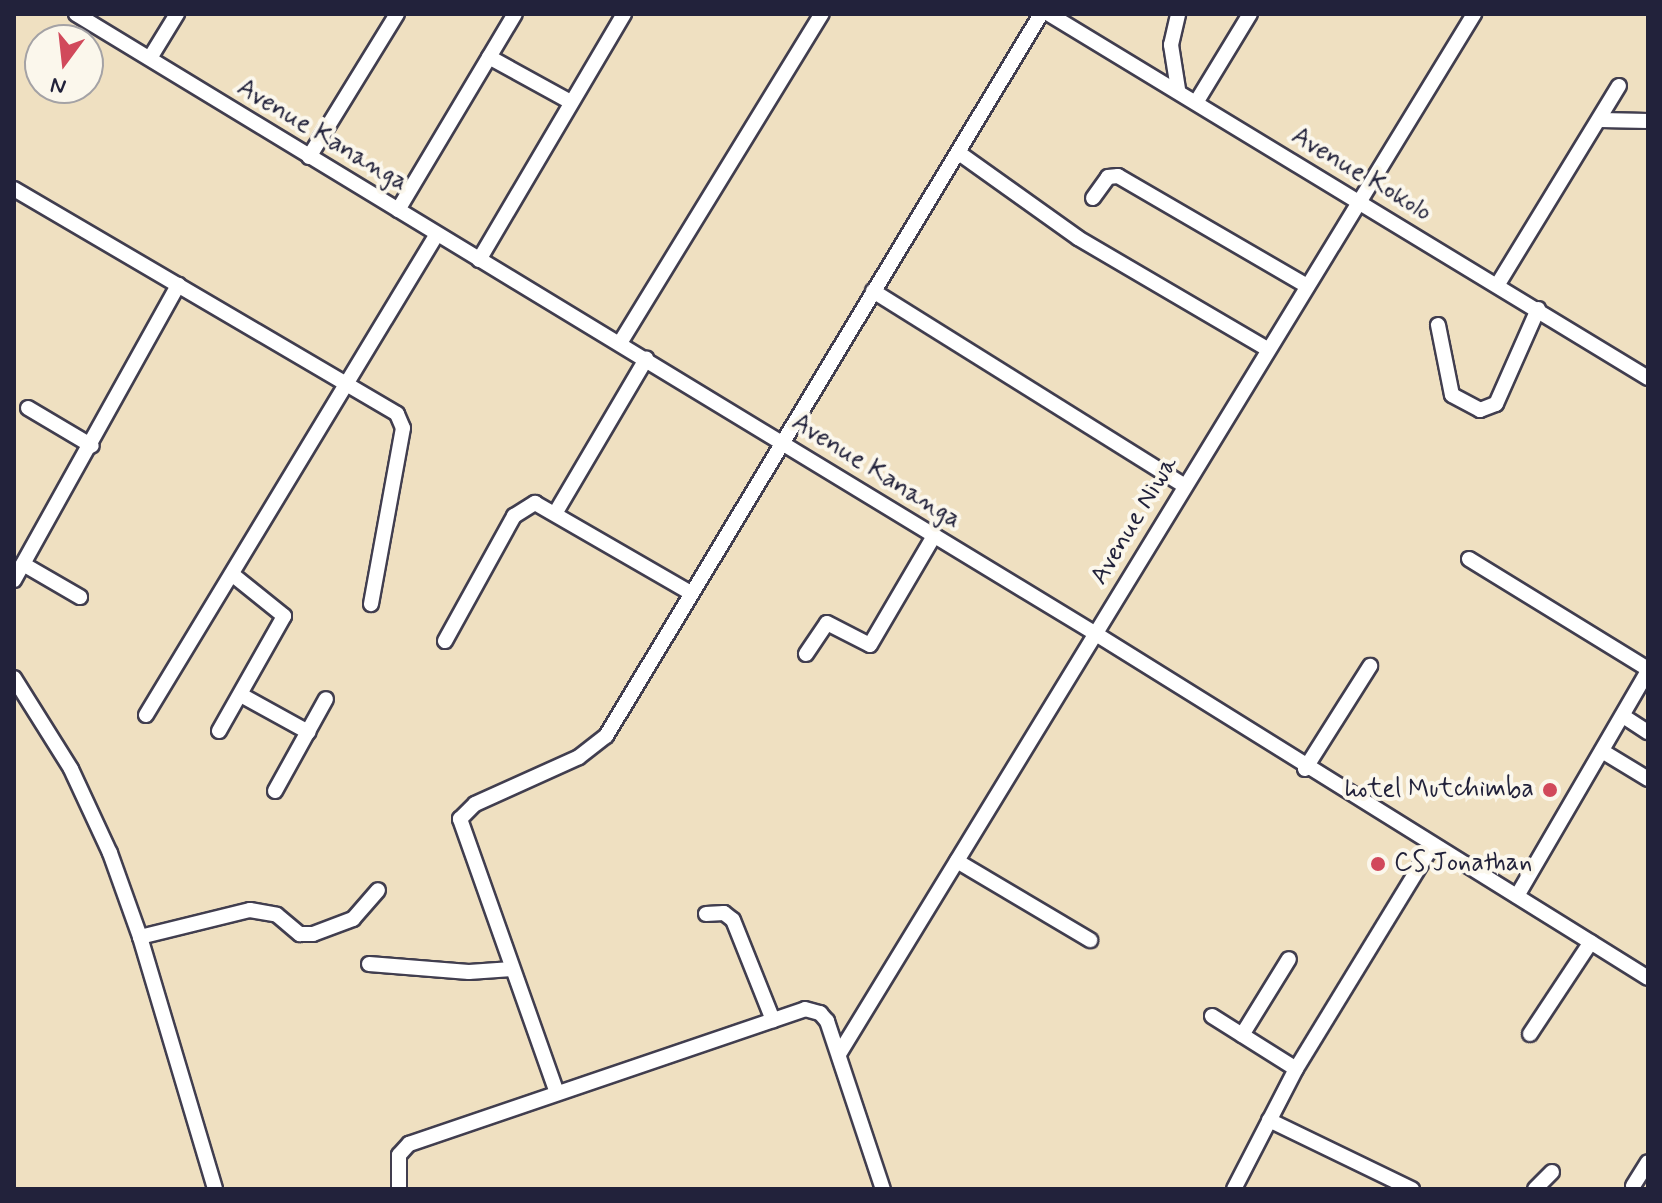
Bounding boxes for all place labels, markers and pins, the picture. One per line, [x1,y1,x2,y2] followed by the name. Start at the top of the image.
[1346,774,1534,806] place label: hotel Mutchimba
[1541,781,1559,799] marker: hotel Mutchimba
[1394,848,1533,880] place label: CS Jonathan
[1369,855,1387,873] marker: CS Jonathan

